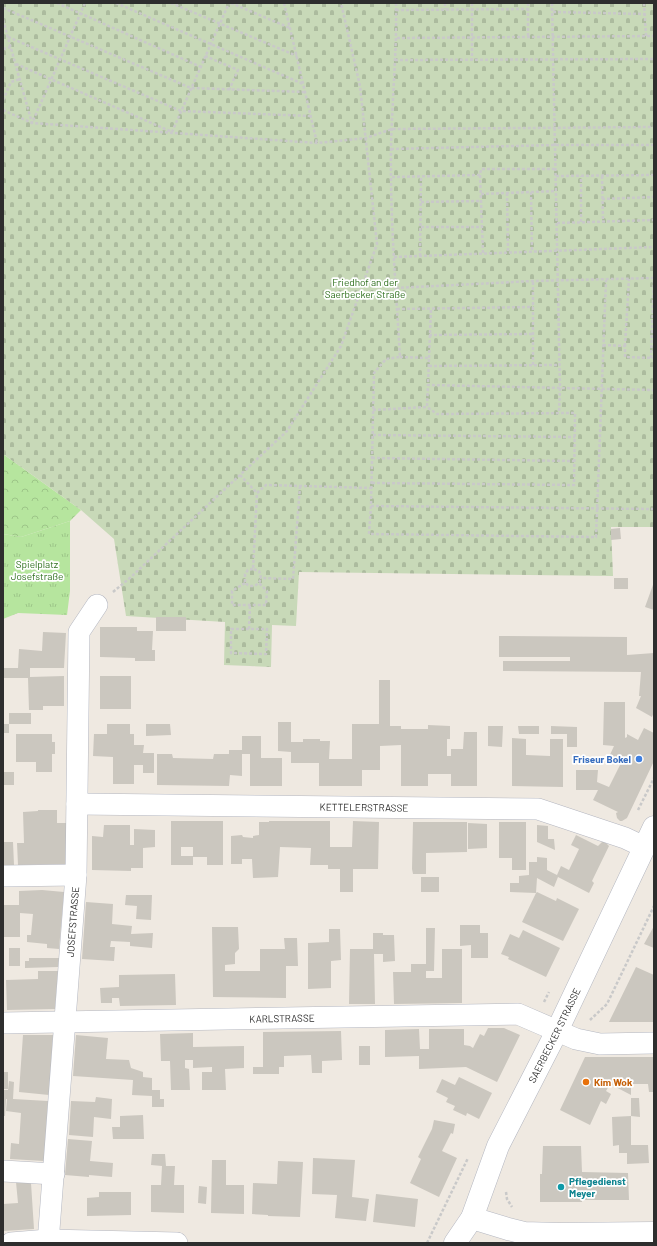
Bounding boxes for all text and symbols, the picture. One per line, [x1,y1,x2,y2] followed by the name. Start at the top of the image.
[325,276,405,300] park label: Friedhof an der Saerbecker Straße
[11,558,63,582] park label: Spielplatz Josefstraße
[573,753,631,765] place label: Friseur Bokel
[634,754,644,764] marker: Friseur Bokel
[319,801,408,814] street label: KETTELERSTRASSE
[64,886,81,958] street label: JOSEFSTRASSE
[526,986,583,1085] street label: SAERBECKER STRASSE
[249,1012,315,1025] street label: KARLSTRASSE
[594,1076,633,1088] place label: Kim Wok
[581,1077,591,1087] marker: Kim Wok
[569,1175,626,1199] place label: Pflegedienst Meyer
[556,1182,566,1192] marker: Pflegedienst Meyer

